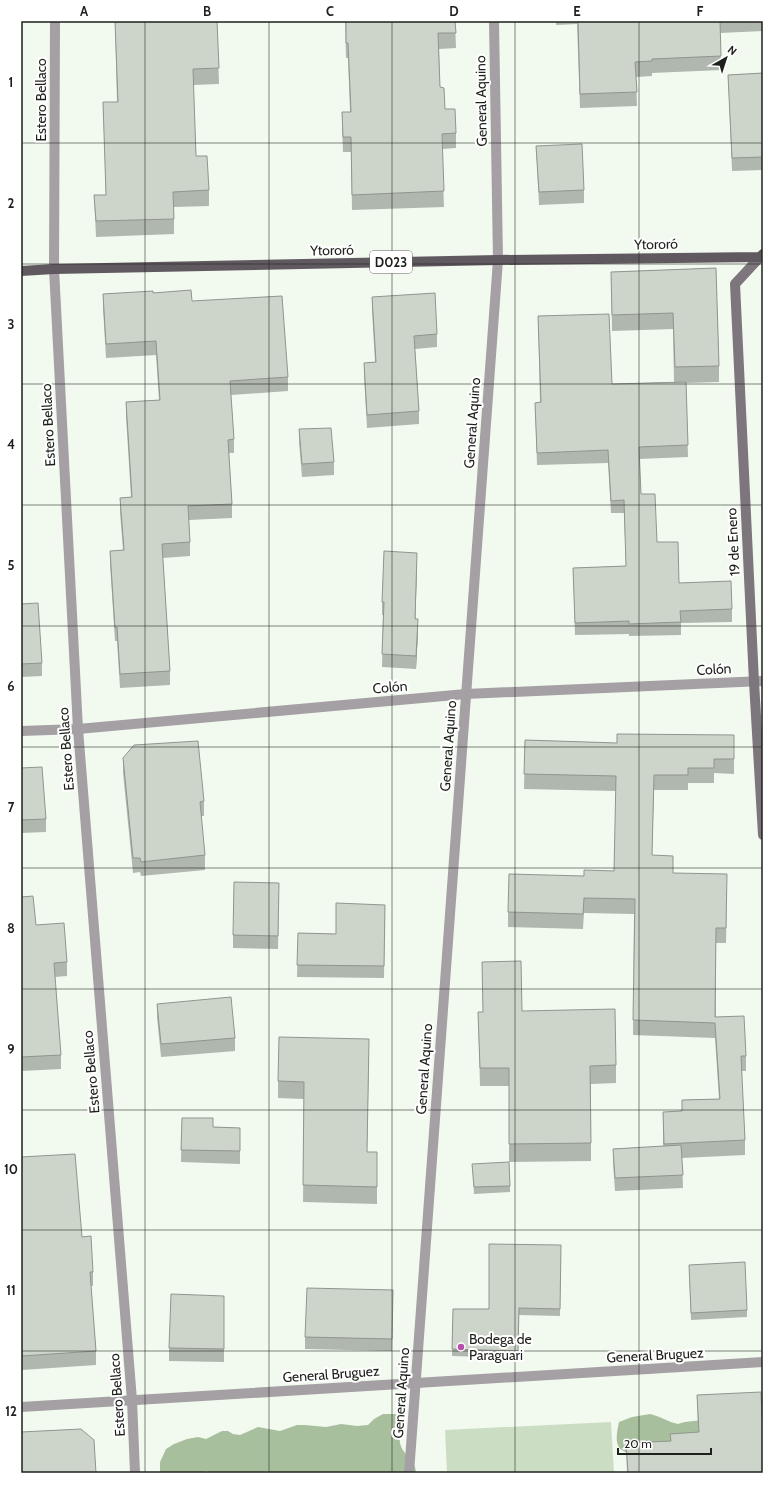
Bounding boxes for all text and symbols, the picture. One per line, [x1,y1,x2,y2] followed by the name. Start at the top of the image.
[80,3,89,19] text: A
[203,3,211,19] text: B
[326,3,334,19] text: C
[449,3,459,19] text: D
[573,3,581,19] text: E
[697,3,704,19] text: F
[706,38,746,78] north arrow
[725,42,740,58] text: N
[471,55,491,147] street label: General Aquino
[32,58,50,142] street label: Estero Bellaco
[9,74,13,90] text: 1
[8,195,15,211] text: 2
[633,235,678,253] street label: Ytororó
[309,241,354,259] street label: Ytororó
[370,251,412,273] road number: D023
[7,316,15,332] text: 3
[460,377,484,469] street label: General Aquino
[37,383,59,467] street label: Estero Bellaco
[7,436,15,452] text: 4
[722,507,744,577] street label: 19 de Enero
[8,557,15,573] text: 5
[696,659,732,679] street label: Colón
[372,676,408,697] street label: Colón
[7,678,15,694] text: 6
[436,700,460,792] street label: General Aquino
[54,707,78,791] street label: Estero Bellaco
[8,799,15,815] text: 7
[7,920,15,936] text: 8
[412,1023,436,1115] street label: General Aquino
[78,1029,104,1114] street label: Estero Bellaco
[7,1041,15,1057] text: 9
[4,1161,18,1177] text: 10
[6,1282,16,1298] text: 11
[469,1330,532,1364] place label: Bodega de Paraguari
[456,1342,466,1352] marker: Bodega de Paraguari
[606,1343,704,1367] street label: General Bruguez
[389,1347,413,1439] street label: General Aquino
[105,1353,129,1437] street label: Estero Bellaco
[282,1362,380,1386] street label: General Bruguez
[5,1403,17,1419] text: 12
[618,1430,711,1456] scale bar
[624,1436,652,1451] text: 20 m

